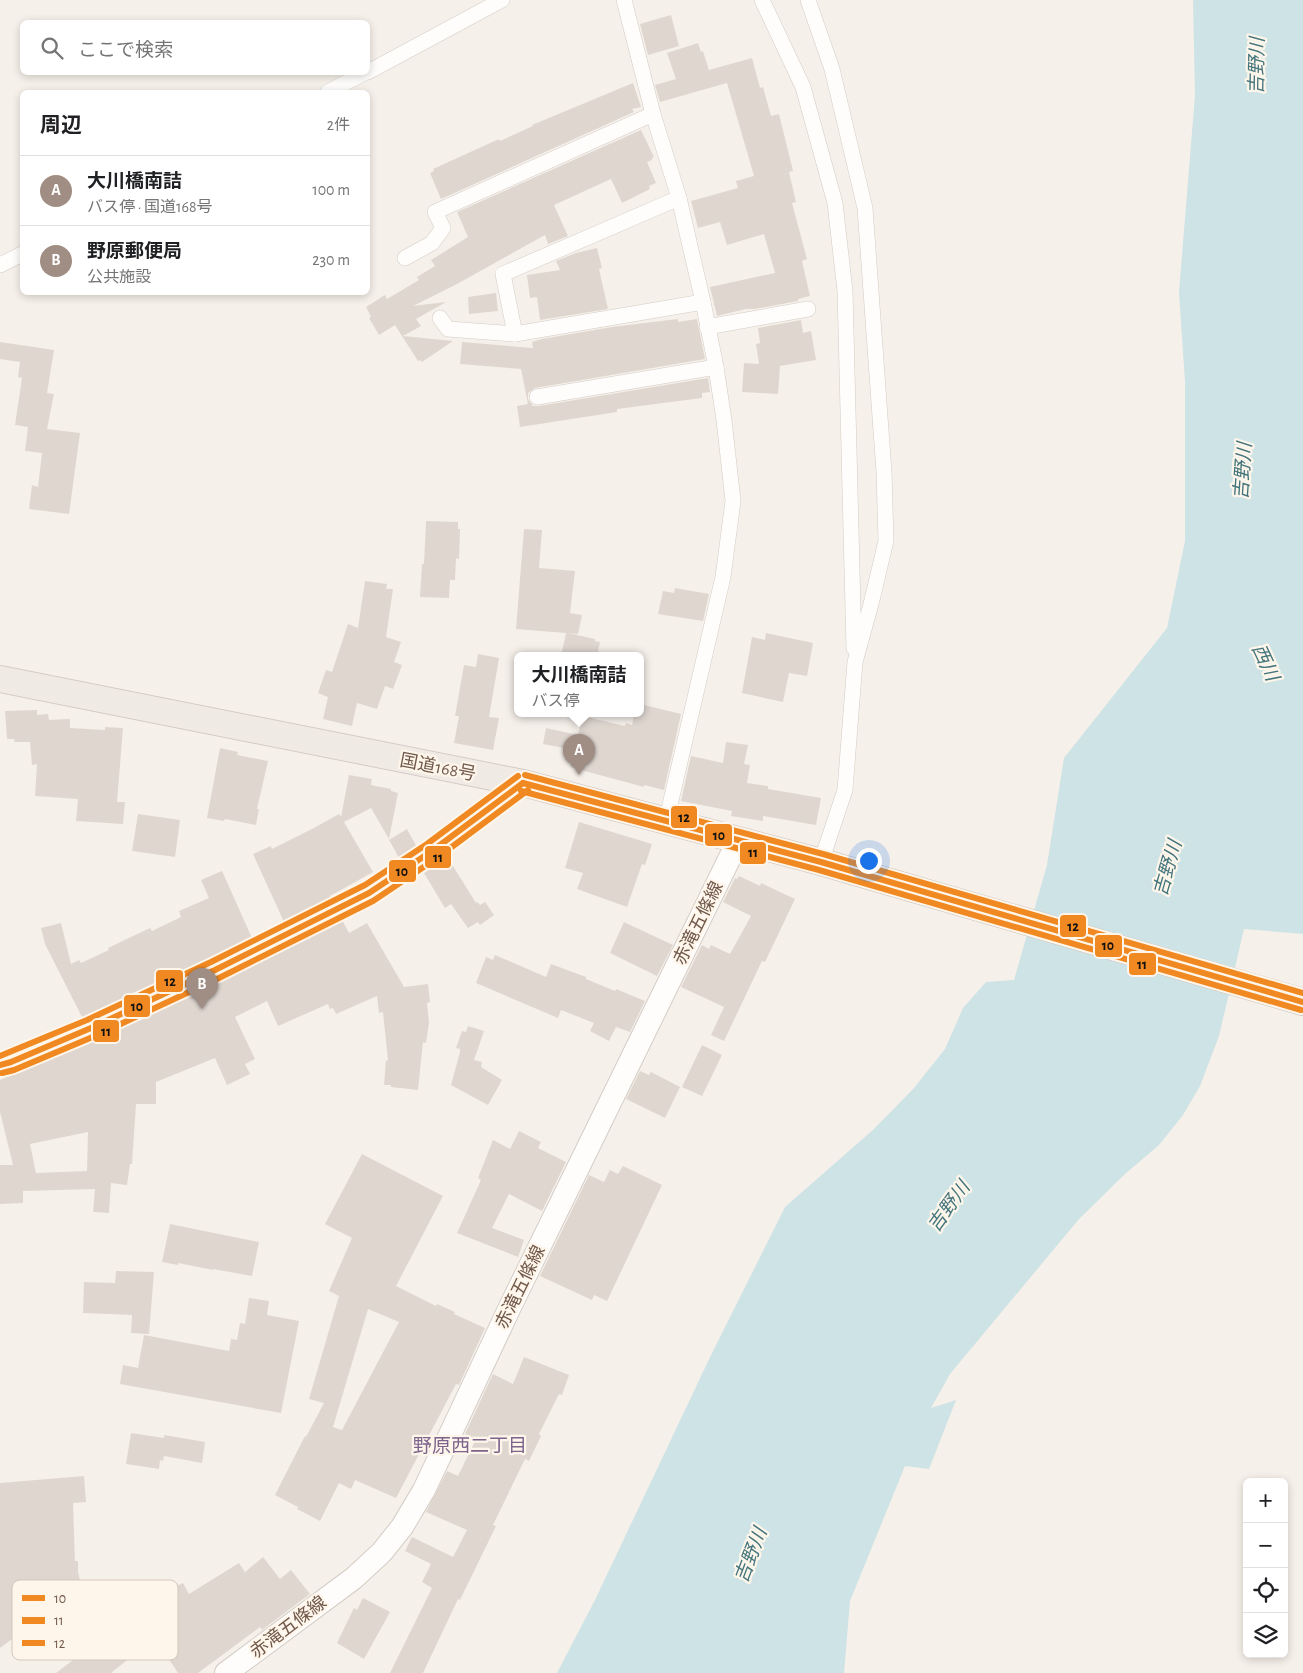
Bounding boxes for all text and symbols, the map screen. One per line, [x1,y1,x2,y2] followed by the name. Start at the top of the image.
[20,20,370,75] search box
[38,34,66,62] icon: search
[1247,35,1268,95] water label: 吉野川
[78,41,173,60] text: ここで検索
[40,115,82,136] text: 周辺
[327,117,350,133] text: 2件
[87,172,182,191] text: 大川橋南詰
[51,182,61,198] text: A
[312,182,350,198] text: 100 m
[87,199,213,215] text: バス停 · 国道168号
[87,242,182,261] text: 野原郵便局
[51,252,61,268] text: B
[312,252,350,268] text: 230 m
[87,269,151,285] text: 公共施設
[1231,440,1255,500] water label: 吉野川
[1248,641,1282,686] water label: 西川
[514,652,644,717] popup
[531,666,627,685] text: 大川橋南詰
[531,693,580,709] text: バス停
[563,734,595,775] pin: A
[398,750,478,784] street label: 国道168号
[670,805,698,829] line badge: 12
[678,811,690,825] text: 12
[704,823,733,847] line badge: 10
[713,829,725,843] text: 10
[1150,836,1186,898] water label: 吉野川
[739,841,767,865] line badge: 11
[424,845,452,869] line badge: 11
[748,846,758,860] text: 11
[856,848,882,874] your location
[433,851,443,865] text: 11
[388,859,417,883] line badge: 10
[396,865,408,879] text: 10
[669,878,727,968] street label: 赤滝五條線
[1059,914,1087,938] line badge: 12
[1067,920,1079,934] text: 12
[1094,934,1123,958] line badge: 10
[1102,939,1114,953] text: 10
[1128,952,1157,976] line badge: 11
[1137,958,1147,972] text: 11
[186,968,218,1009] pin: B
[155,969,184,993] line badge: 12
[164,975,176,989] text: 12
[123,994,151,1018] line badge: 10
[131,1000,143,1014] text: 10
[92,1019,120,1043] line badge: 11
[101,1025,111,1039] text: 11
[924,1176,975,1236] water label: 吉野川
[491,1242,549,1332] street label: 赤滝五條線
[413,1436,527,1456] district label: 野原西二丁目
[1243,1478,1288,1658] map controls
[1243,1478,1288,1523] button: +
[731,1523,771,1586] water label: 吉野川
[1243,1523,1288,1568] button: −
[1243,1568,1288,1613] button: locate
[12,1580,178,1660] legend
[54,1592,66,1606] text: 10
[246,1592,330,1662] street label: 赤滝五條線
[1243,1613,1288,1658] button: layers
[54,1614,64,1628] text: 11
[54,1637,65,1651] text: 12

